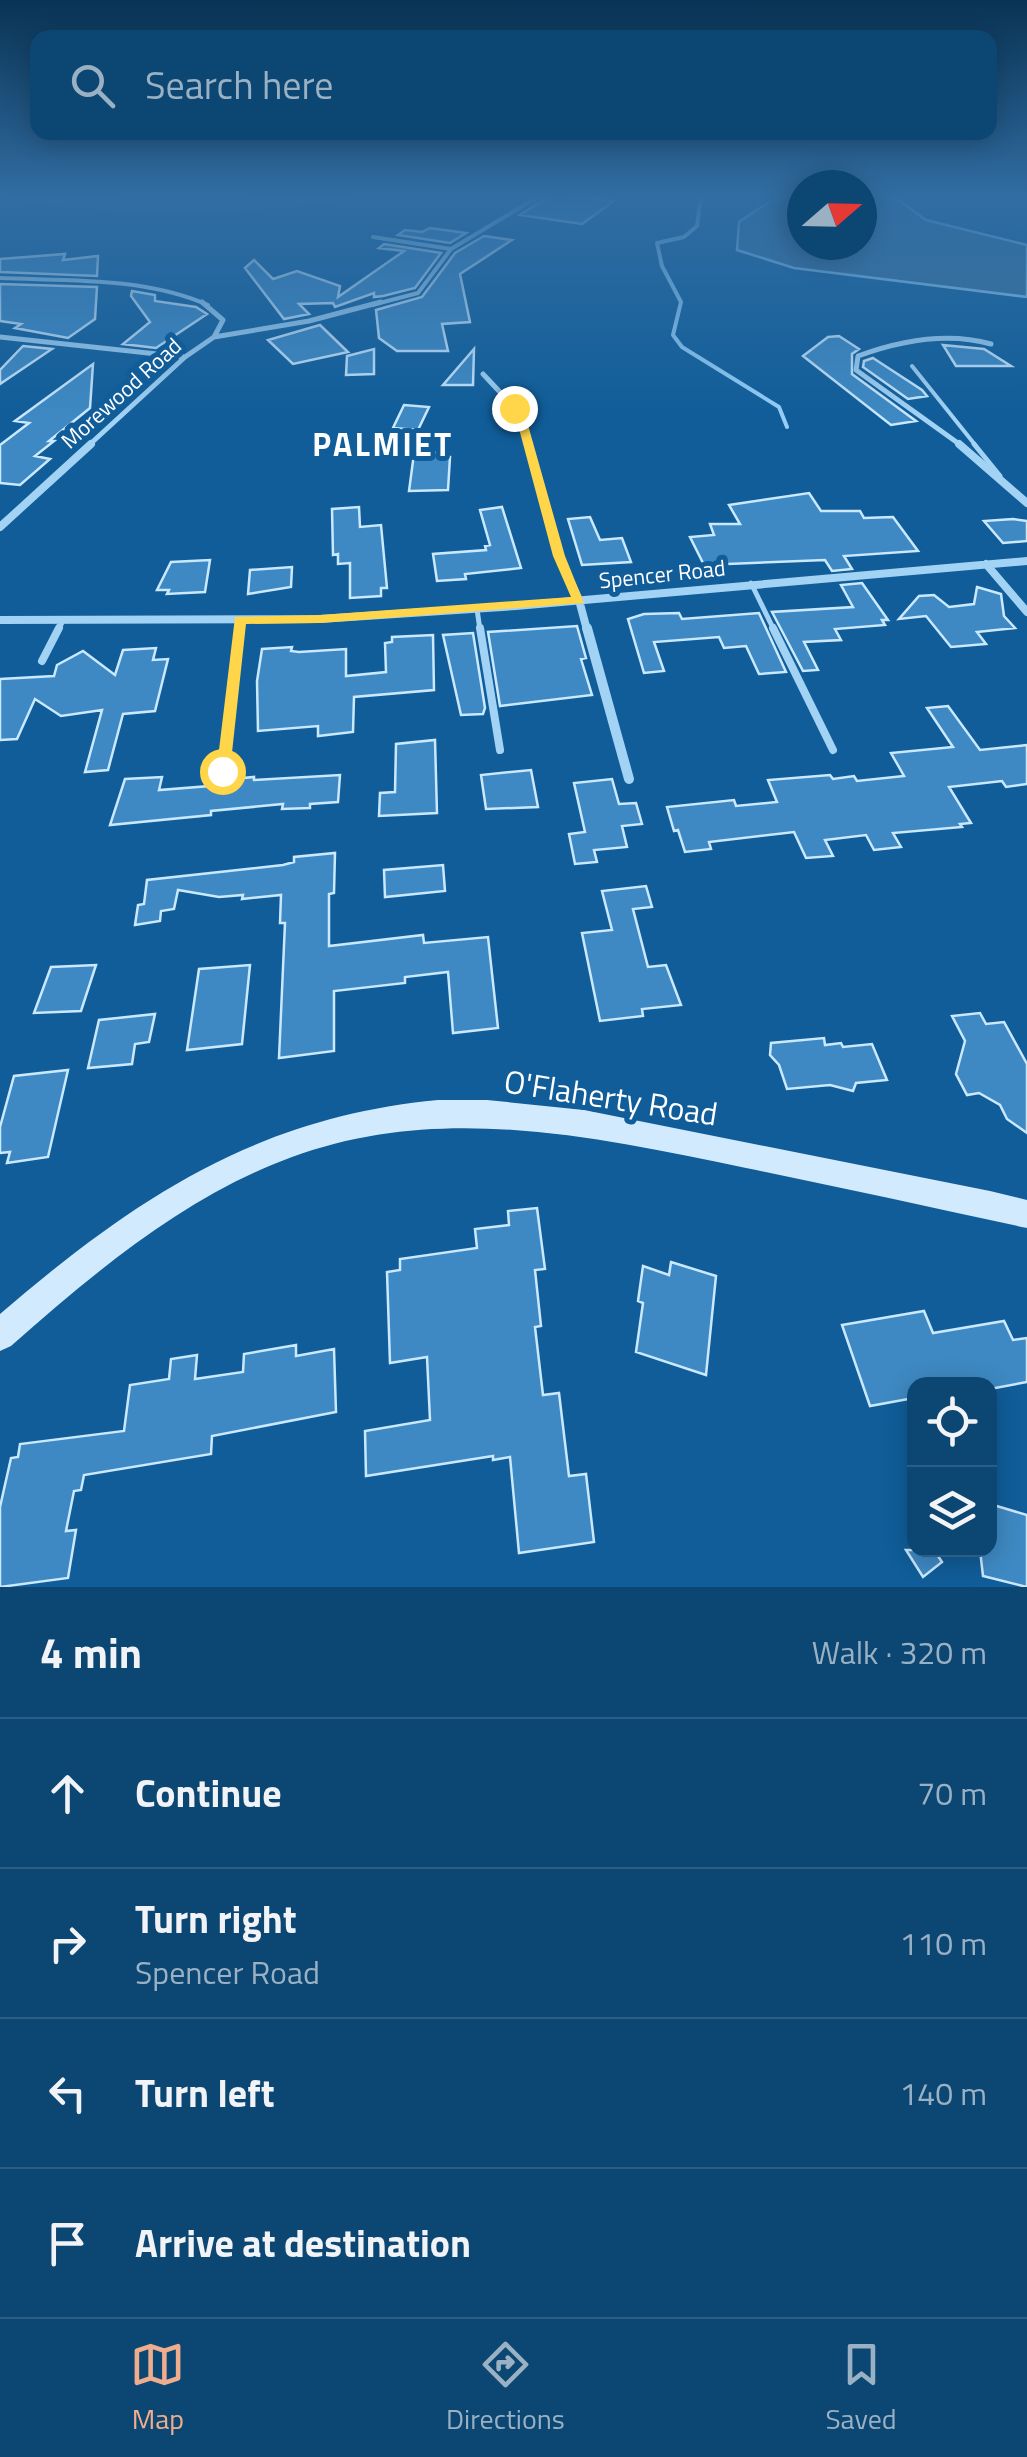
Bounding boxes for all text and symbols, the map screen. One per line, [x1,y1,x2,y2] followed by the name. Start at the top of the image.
[30,30,997,140] search box
[145,56,333,114] text: Search here
[65,58,120,113] icon: search
[787,170,877,260] north arrow
[53,329,189,457] street label: Morewood Road
[492,386,538,432] route end
[312,420,454,468] district label: PALMIET
[597,550,727,598] street label: Spencer Road
[200,749,246,795] route start
[501,1056,721,1138] street label: O'Flaherty Road
[907,1377,997,1557] map controls
[907,1377,997,1467] button: locate
[907,1467,997,1557] button: layers
[40,1620,142,1684] text: 4 min
[812,1628,987,1676] text: Walk · 320 m
[135,1764,282,1822] text: Continue
[40,1766,95,1821] icon: ahead
[917,1769,987,1817] text: 70 m
[135,1890,297,1948] text: Turn right
[40,1916,95,1971] icon: right
[899,1919,987,1967] text: 110 m
[135,1948,320,1996] text: Spencer Road
[135,2064,275,2122] text: Turn left
[40,2066,95,2121] icon: left
[899,2069,987,2117] text: 140 m
[135,2214,471,2272] text: Arrive at destination
[40,2216,95,2271] icon: arrive
[130,2337,185,2440] tab: Map
[446,2337,565,2440] tab: Directions
[825,2337,897,2440] tab: Saved

